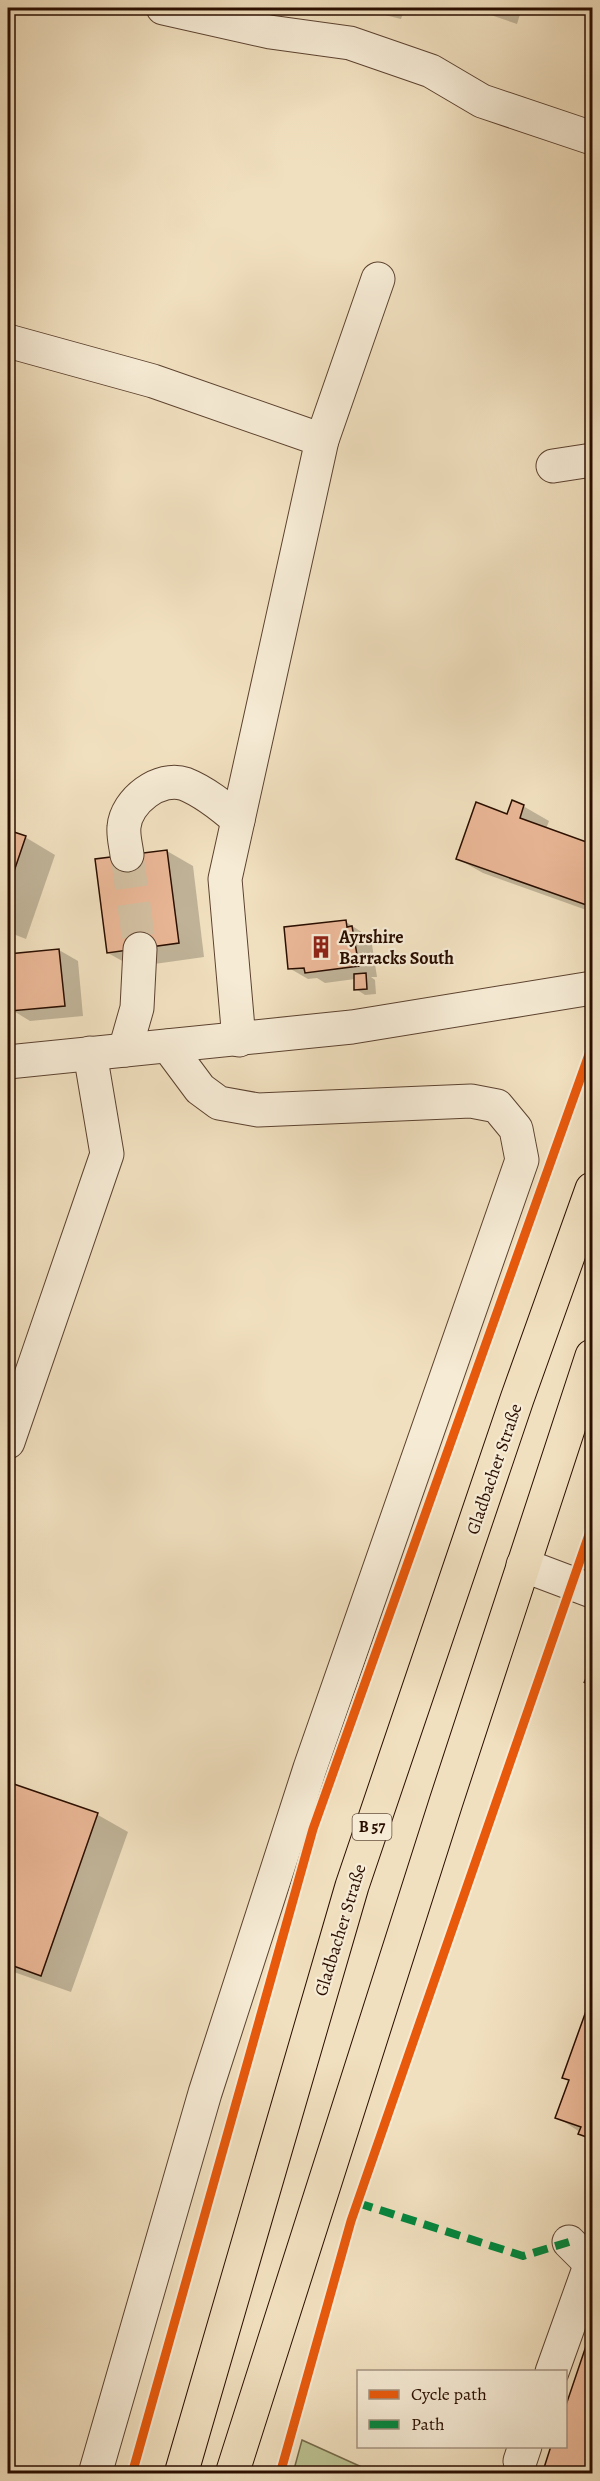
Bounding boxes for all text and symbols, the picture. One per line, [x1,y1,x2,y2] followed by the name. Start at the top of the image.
[338,925,454,970] place label: Ayrshire Barracks South
[308,934,334,960] building icon: Ayrshire Barracks South
[460,1400,528,1538] street label: Gladbacher Straße
[352,1814,392,1840] road number: B 57
[309,1861,371,1999] street label: Gladbacher Straße
[357,2370,567,2448] legend
[411,2382,487,2406] text: Cycle path
[411,2412,445,2436] text: Path

